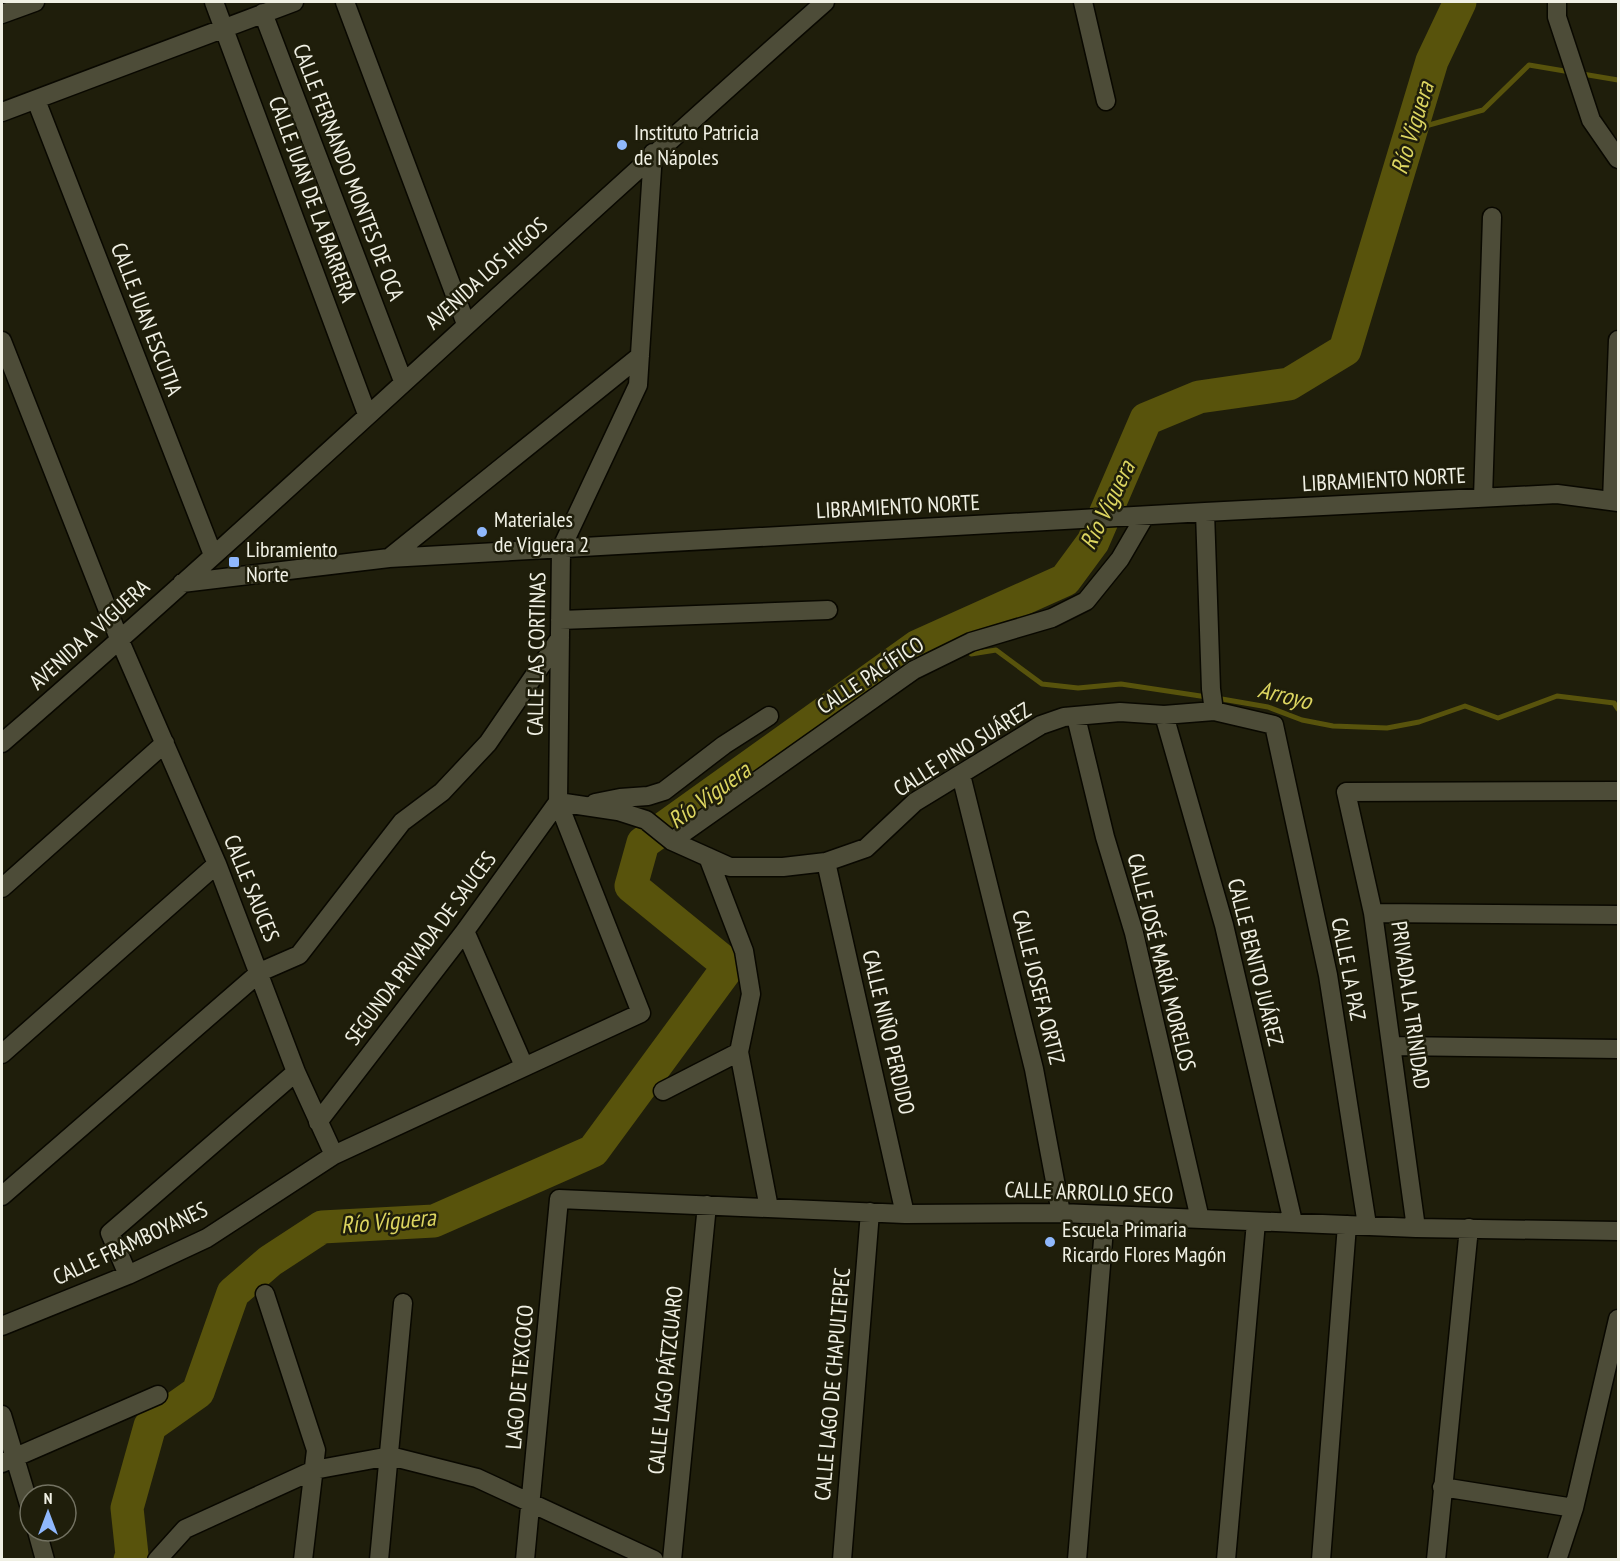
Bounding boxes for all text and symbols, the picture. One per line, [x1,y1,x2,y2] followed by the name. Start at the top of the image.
[287,40,411,305] street label: CALLE FERNANDO MONTES DE OCA
[1383,77,1441,178] water label: Río Viguera
[263,92,363,306] street label: CALLE JUAN DE LA BARRERA
[634,118,759,171] place label: Instituto Patricia de Nápoles
[615,138,629,152] marker: Instituto Patricia de Nápoles
[419,211,553,335] street label: AVENIDA LOS HIGOS
[105,238,189,400] street label: CALLE JUAN ESCUTIA
[1072,454,1142,554] water label: Río Viguera
[1301,461,1467,497] street label: LIBRAMIENTO NORTE
[815,488,981,524] street label: LIBRAMIENTO NORTE
[494,505,589,558] place label: Materiales de Viguera 2
[475,525,489,539] marker: Materiales de Viguera 2
[246,535,338,588] place label: Libramiento Norte
[227,555,241,569] marker: Libramiento Norte
[23,572,155,695] street label: AVENIDA A VIGUERA
[521,572,551,736] street label: CALLE LAS CORTINAS
[811,630,929,720] street label: CALLE PACÍFICO
[1255,673,1317,717] water label: Arroyo
[888,695,1036,802] street label: CALLE PINO SUÁREZ
[662,754,758,835] water label: Río Viguera
[218,831,286,945] street label: CALLE SAUCES
[338,846,502,1050] street label: SEGUNDA PRIVADA DE SAUCES
[1121,850,1203,1074] street label: CALLE JOSÉ MARÍA MORELOS
[1222,875,1290,1049] street label: CALLE BENITO JUÁREZ
[1006,907,1072,1067] street label: CALLE JOSEFA ORTIZ
[1325,915,1373,1023] street label: CALLE LA PAZ
[1385,919,1437,1091] street label: PRIVADA LA TRINIDAD
[856,947,922,1117] street label: CALLE NIÑO PERDIDO
[1004,1175,1174,1209] street label: CALLE ARROLLO SECO
[48,1195,212,1291] street label: CALLE FRAMBOYANES
[339,1201,438,1241] water label: Río Viguera
[1062,1215,1226,1268] place label: Escuela Primaria Ricardo Flores Magón
[1043,1235,1057,1249] marker: Escuela Primaria Ricardo Flores Magón
[808,1266,856,1502] street label: CALLE LAGO DE CHAPULTEPEC
[641,1284,689,1476] street label: CALLE LAGO PÁTZCUARO
[499,1304,539,1450] street label: LAGO DE TEXCOCO
[18,1483,78,1543] north arrow
[44,1488,52,1508] text: N

